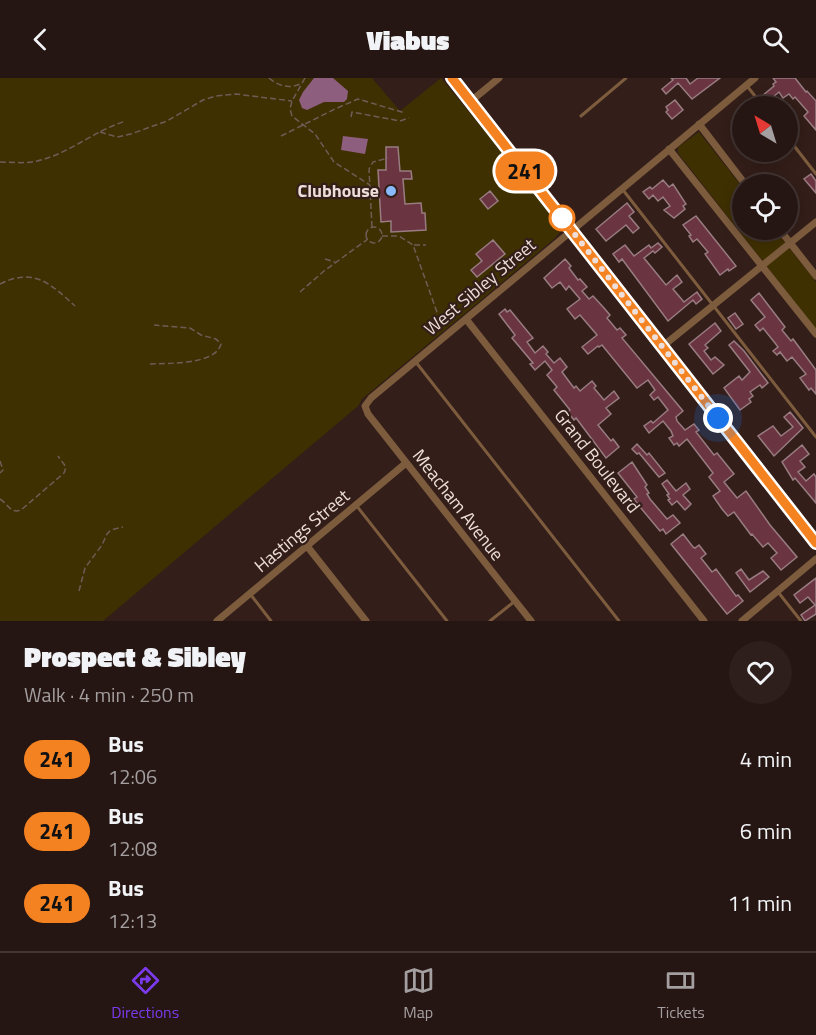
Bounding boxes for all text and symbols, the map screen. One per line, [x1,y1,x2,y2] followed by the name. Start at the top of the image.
[367,19,449,60] text: Viabus
[24,23,57,56] icon: back
[759,23,792,56] icon: search
[732,96,798,162] north arrow
[732,96,798,240] map controls
[490,152,560,190] line badge: 241
[507,155,543,187] text: 241
[732,174,798,240] button: locate
[297,177,379,204] place label: Clubhouse
[384,184,398,198] marker: Clubhouse
[549,205,575,231] unlabelled marker
[418,231,542,342] street label: West Sibley Street
[548,403,647,519] street label: Grand Boulevard
[703,403,733,433] your location
[406,443,511,566] street label: Meacham Avenue
[248,482,356,579] street label: Hastings Street
[24,635,246,678] text: Prospect & Sibley
[729,641,792,704] button: heart
[24,679,194,710] text: Walk · 4 min · 250 m
[108,727,144,761] text: Bus
[740,742,792,776] text: 4 min
[39,743,75,775] text: 241
[108,761,157,792] text: 12:06
[108,799,144,833] text: Bus
[740,814,792,848] text: 6 min
[39,815,75,847] text: 241
[108,833,157,864] text: 12:08
[108,871,144,905] text: Bus
[727,886,792,920] text: 11 min
[39,887,75,919] text: 241
[108,905,157,936] text: 12:13
[111,964,179,1024] tab: Directions
[402,964,435,1024] tab: Map
[657,964,705,1024] tab: Tickets

